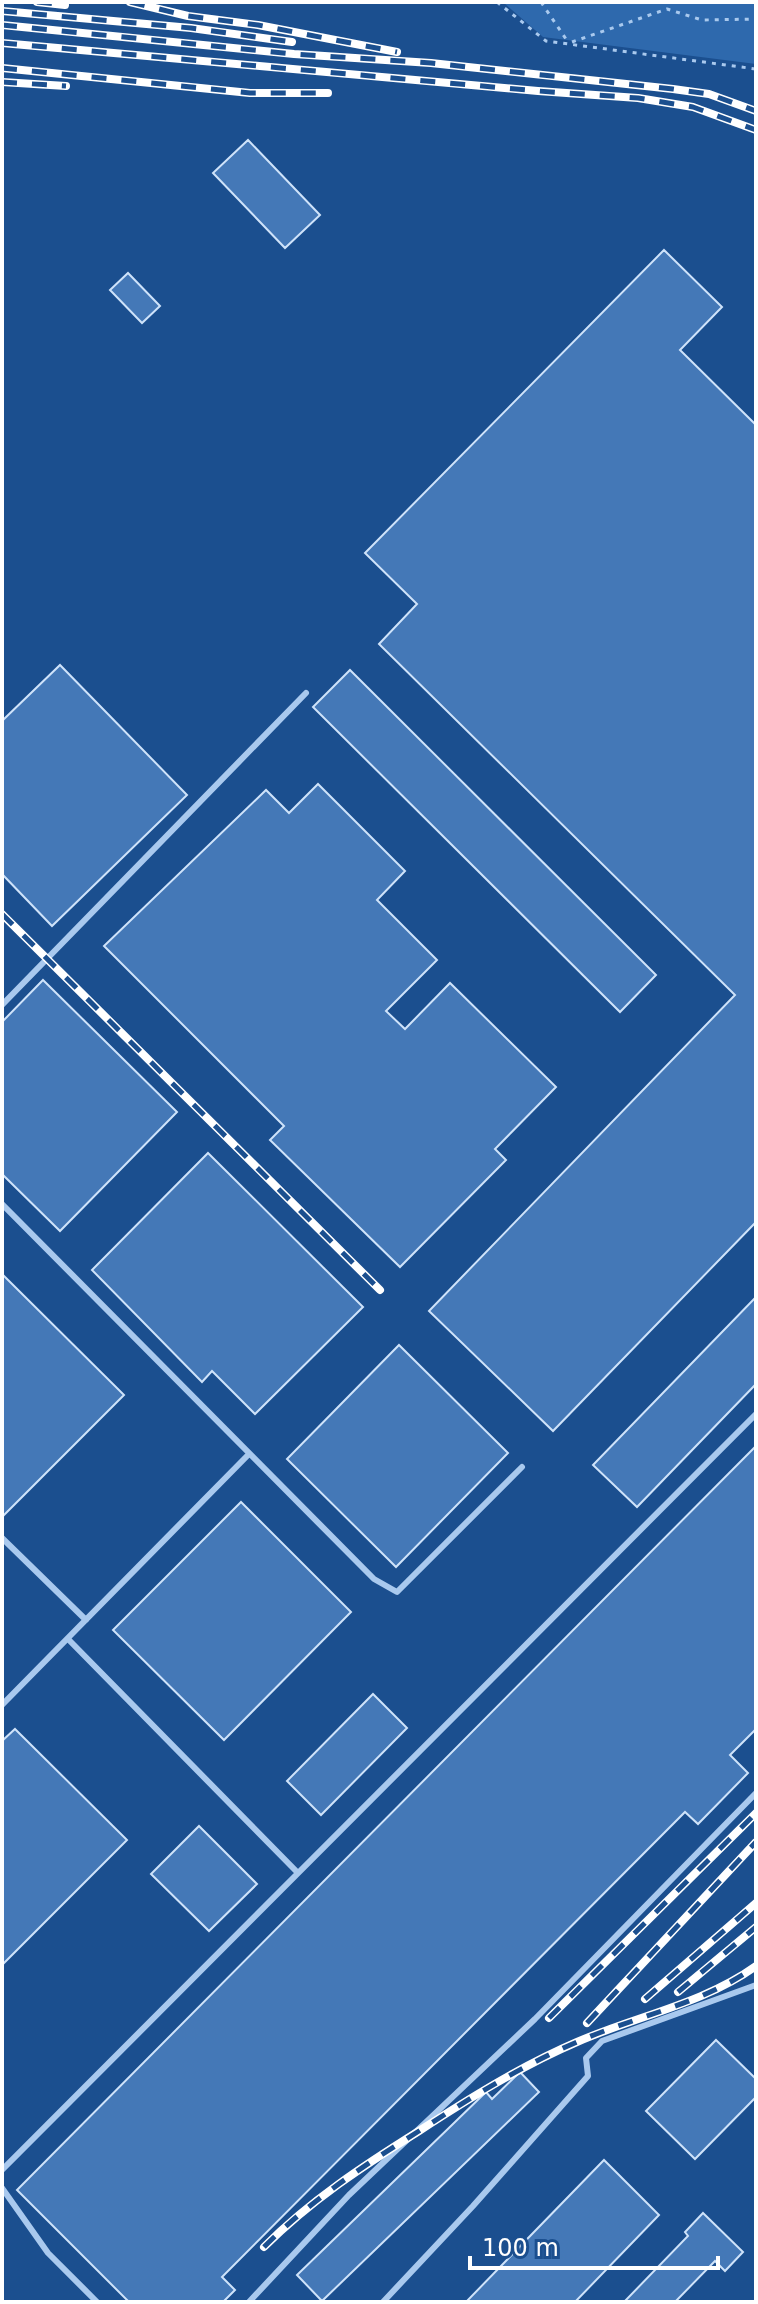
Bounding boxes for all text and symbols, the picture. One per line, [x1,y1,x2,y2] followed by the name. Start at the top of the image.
[470,2220,718,2270] scale bar
[482,2234,559,2262] text: 100 m

